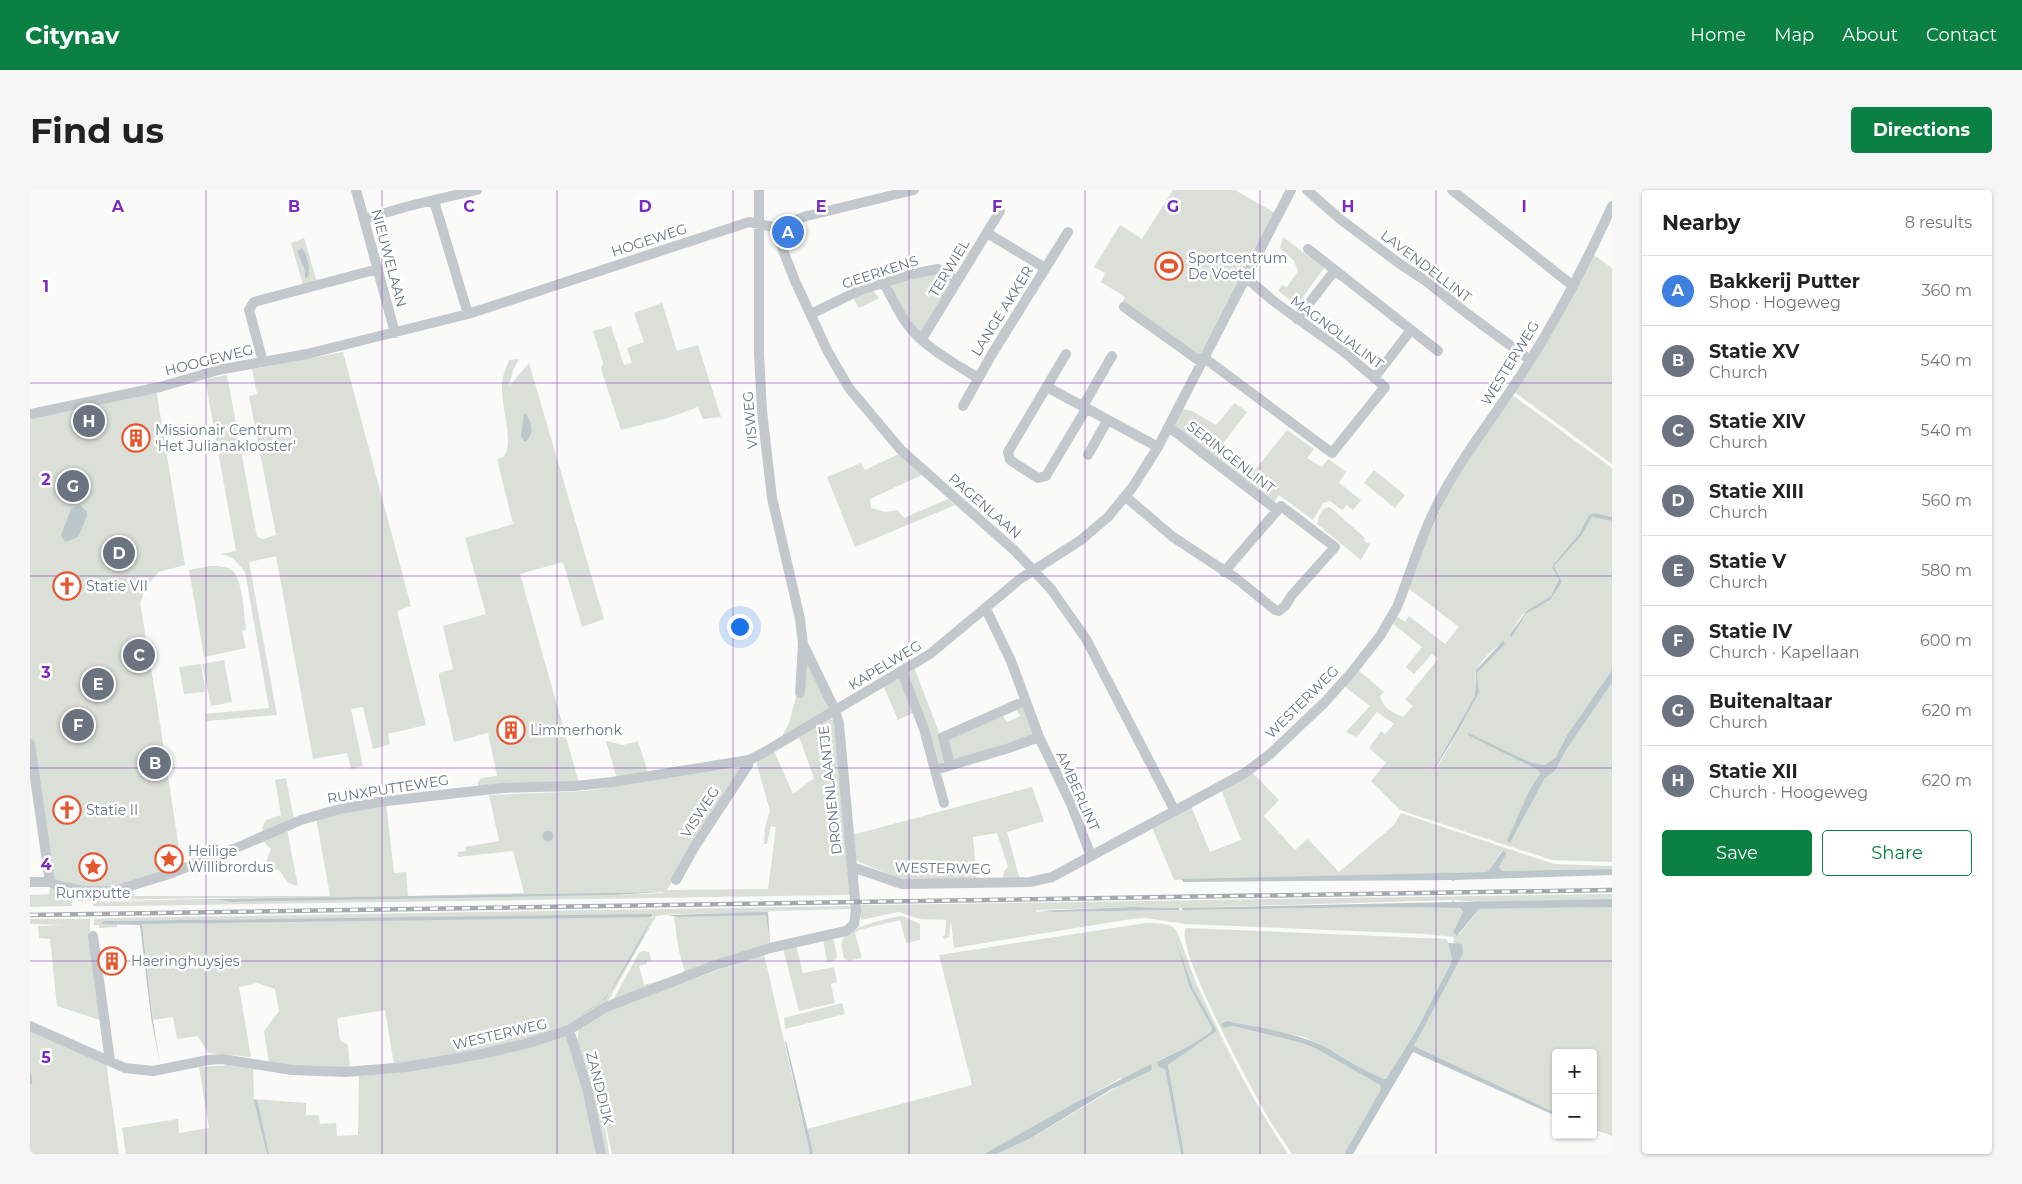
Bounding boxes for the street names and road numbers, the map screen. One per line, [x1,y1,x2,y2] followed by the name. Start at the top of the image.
[367,207,411,309] street label: NIEUWELAAN
[609,219,689,261] street label: HOGEWEG
[1377,226,1475,306] street label: LAVENDELLINT
[925,235,974,300] street label: TERWIEL
[840,251,920,293] street label: GEERKENS
[967,263,1037,359] street label: LANGE AKKER
[1287,291,1387,373] street label: MAGNOLIALINT
[1477,317,1543,409] street label: WESTERWEG
[163,340,255,380] street label: HOOGEWEG
[739,390,761,450] street label: VISWEG
[1183,417,1279,497] street label: SERINGENLINT
[945,469,1025,543] street label: PAGENLAAN
[845,636,925,694] street label: KAPELWEG
[1262,662,1342,742] street label: WESTERWEG
[814,725,846,855] street label: DRONENLAANTJE
[1052,748,1104,834] street label: AMBERLINT
[326,770,450,808] street label: RUNXPUTTEWEG
[677,783,723,841] street label: VISWEG
[895,858,991,878] street label: WESTERWEG
[451,1014,549,1054] street label: WESTERWEG
[582,1050,618,1127] street label: ZANDDIJK

